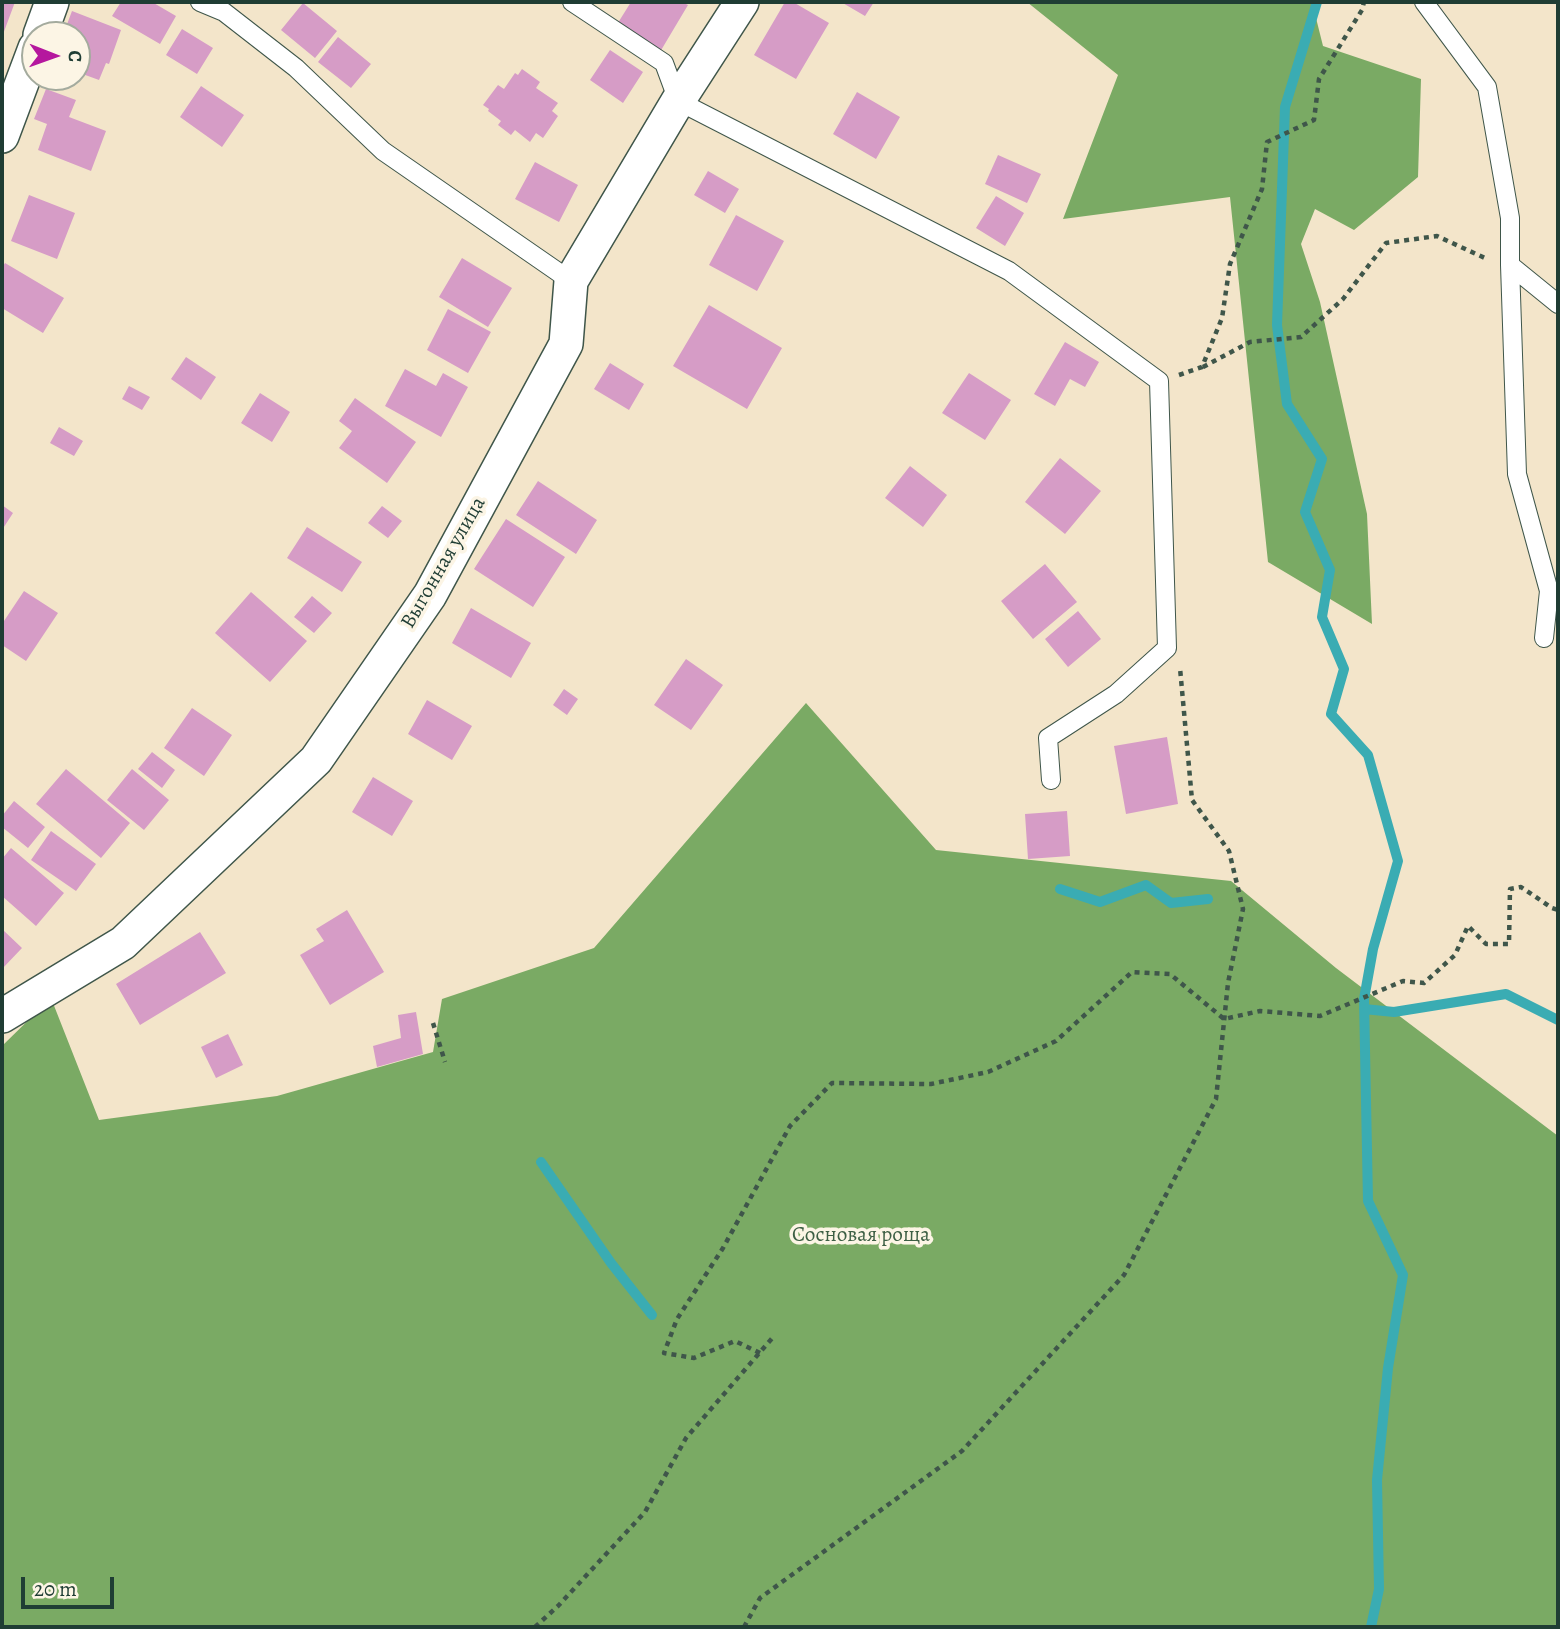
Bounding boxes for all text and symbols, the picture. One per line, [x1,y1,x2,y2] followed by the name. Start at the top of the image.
[21,21,91,91] north arrow
[62,50,88,62] text: С
[396,493,492,633] street label: Выгонная улица
[792,1223,930,1249] park label: Сосновая роща
[24,1562,117,1606] scale bar
[34,1575,77,1603] text: 20 m

